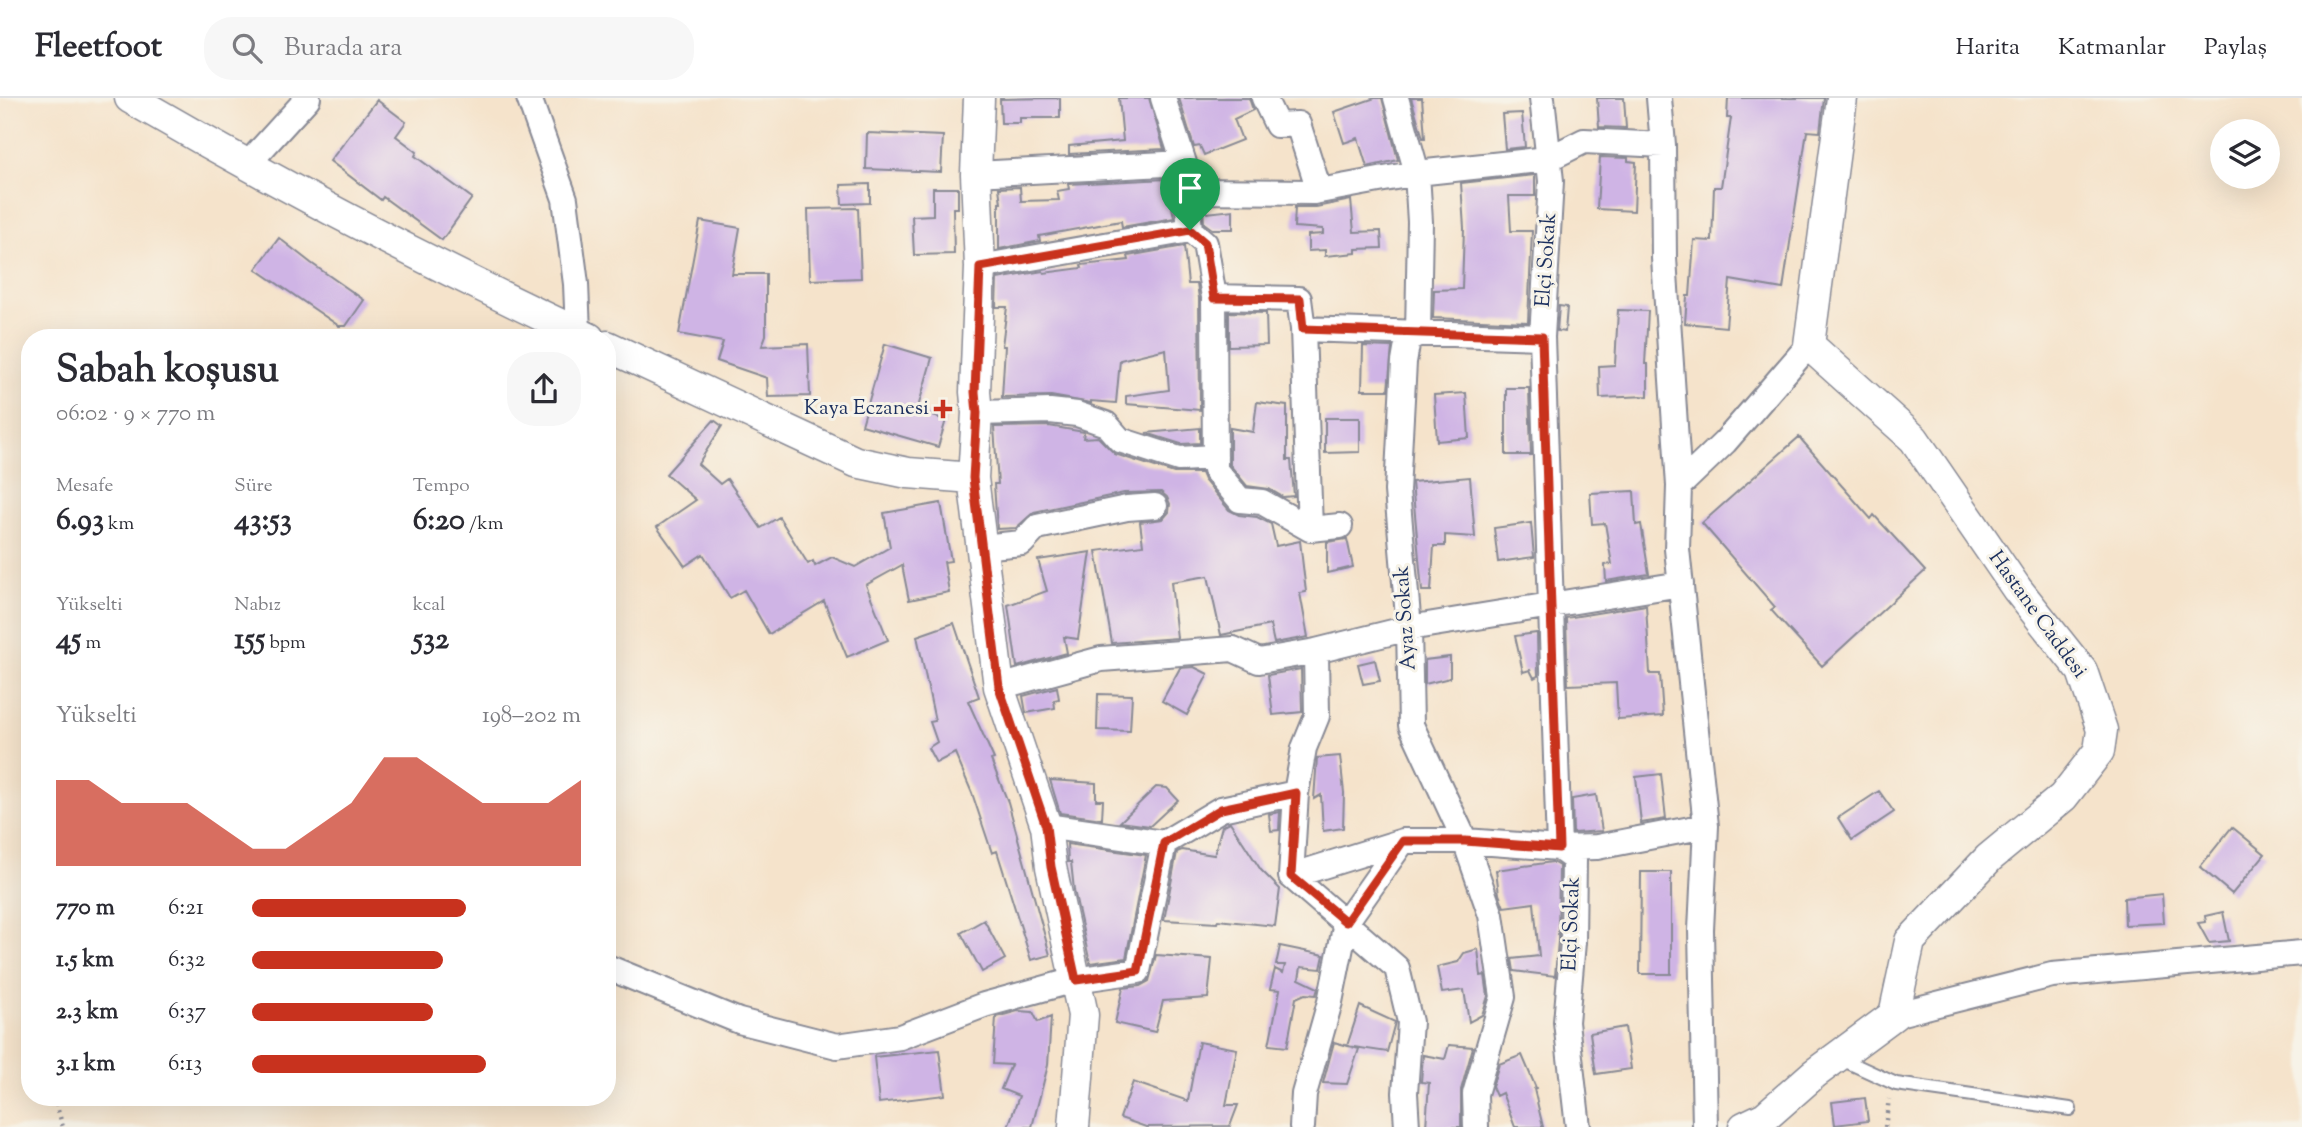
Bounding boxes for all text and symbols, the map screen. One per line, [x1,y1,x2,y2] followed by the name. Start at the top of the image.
[204,17,694,80] search box
[35,24,162,72] text: Fleetfoot
[228,29,266,67] icon: search
[284,30,402,67] text: Burada ara
[1955,31,2020,65] text: Harita
[2058,31,2166,65] text: Katmanlar
[2204,31,2267,65] text: Paylaş
[2210,119,2280,189] map controls
[2210,119,2280,189] button: layers
[1160,158,1220,230] pin
[1171,169,1209,207] icon: arrive
[1529,211,1565,308] street label: Elçi Sokak
[56,345,279,399] text: Sabah koşusu
[507,352,581,426] button: share
[804,394,929,424] place label: Kaya Eczanesi
[56,398,215,431] text: 06:02 · 9 × 770 m
[935,401,951,417] marker: Kaya Eczanesi
[56,473,113,500] text: Mesafe
[234,473,273,500] text: Süre
[413,473,470,500] text: Tempo
[56,500,104,543] text: 6.93
[234,500,292,543] text: 43:53
[413,500,465,543] text: 6:20
[104,511,134,538] text: km
[465,511,503,538] text: /km
[1980,545,2094,685] street label: Hastane Caddesi
[1387,564,1425,671] street label: Ayaz Sokak
[56,592,123,619] text: Yükselti
[234,592,281,619] text: Nabız
[413,592,445,619] text: kcal
[56,619,81,662] text: 45
[234,619,265,662] text: 155
[413,619,449,662] text: 532
[81,630,101,657] text: m
[265,630,306,657] text: bpm
[56,700,137,733] text: Yükselti
[482,700,581,733] text: 198–202 m
[1555,876,1589,972] street label: Elçi Sokak
[56,892,115,925] text: 770 m
[168,892,204,925] text: 6:21
[56,944,114,977] text: 1.5 km
[168,944,205,977] text: 6:32
[56,996,118,1029] text: 2.3 km
[168,996,206,1029] text: 6:37
[56,1048,115,1081] text: 3.1 km
[168,1048,202,1081] text: 6:13

